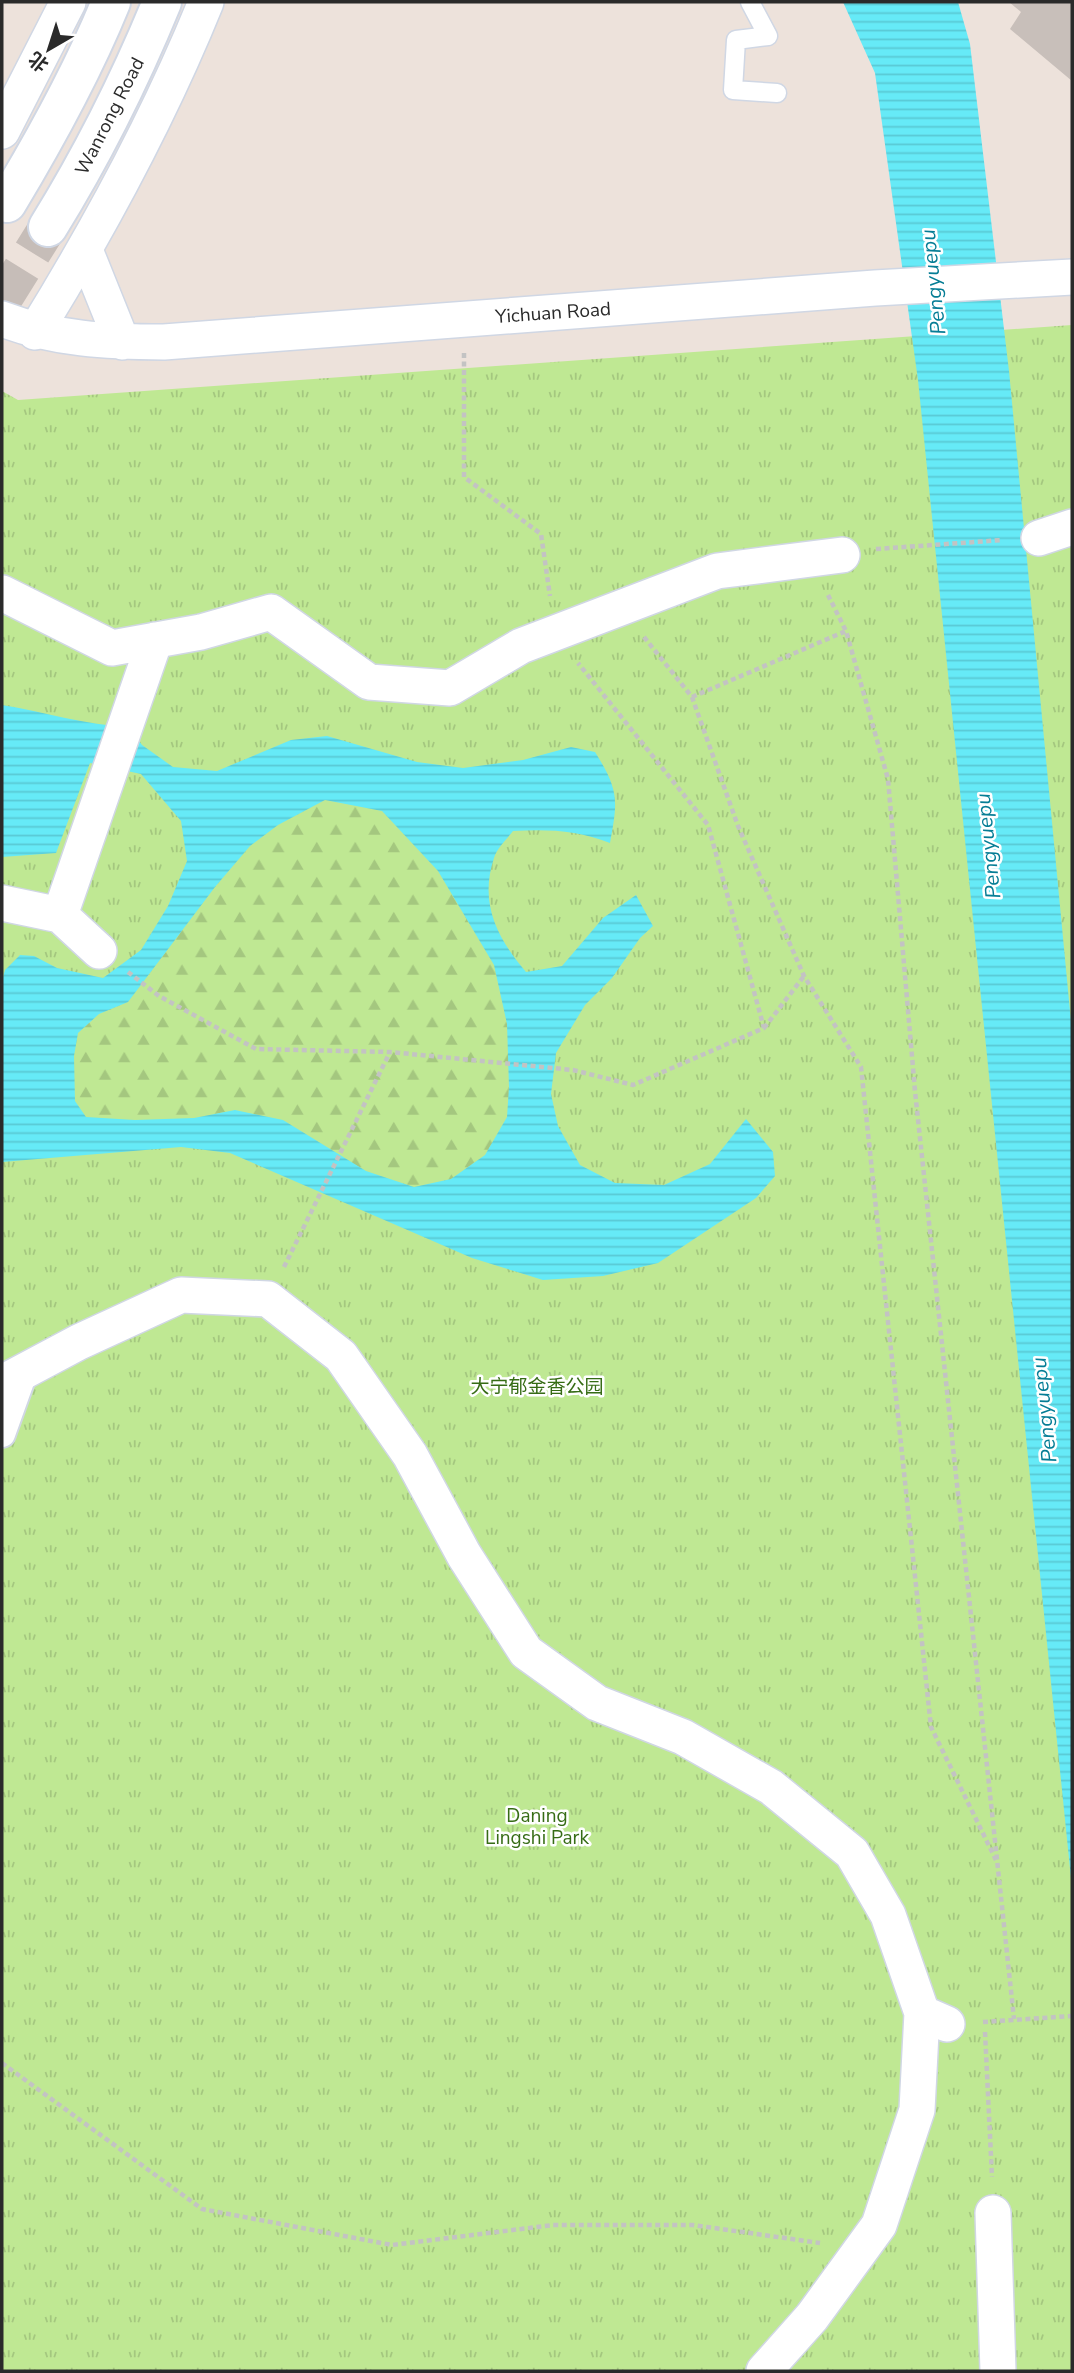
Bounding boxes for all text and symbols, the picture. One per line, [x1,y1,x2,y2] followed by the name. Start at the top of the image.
[14,14,84,84] north arrow
[23,45,55,78] text: 北
[69,53,151,180] street label: Wanrong Road
[914,228,952,336] water label: Pengyuepu
[493,296,612,330] street label: Yichuan Road
[969,792,1007,900] water label: Pengyuepu
[1025,1356,1063,1464] water label: Pengyuepu
[470,1374,604,1400] park label: 大宁郁金香公园
[485,1803,589,1851] park label: Daning Lingshi Park

